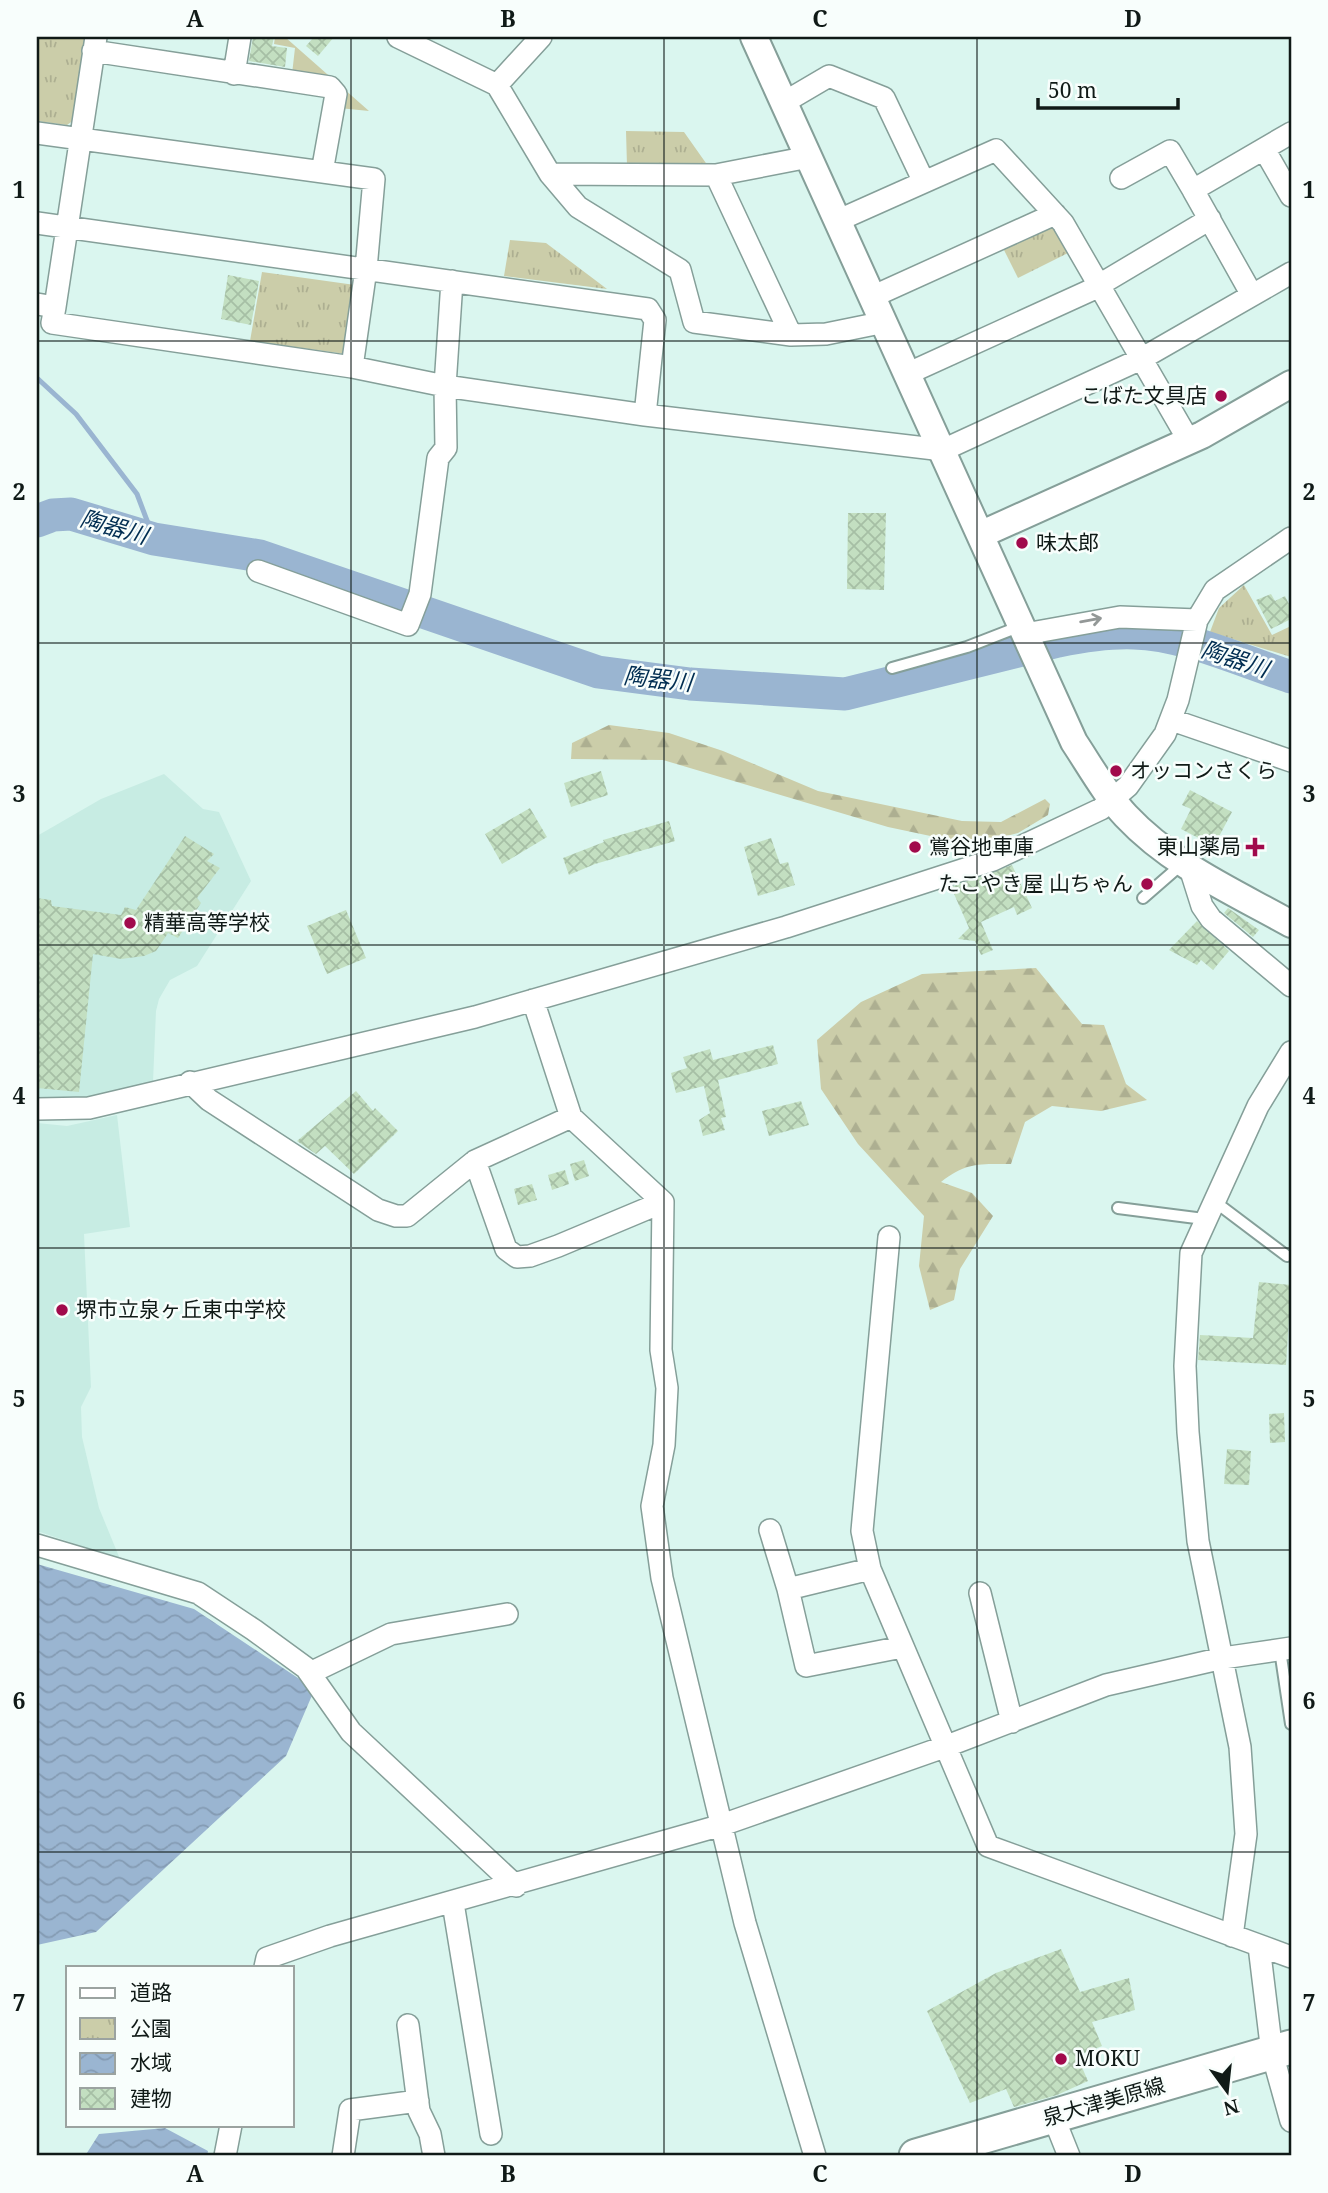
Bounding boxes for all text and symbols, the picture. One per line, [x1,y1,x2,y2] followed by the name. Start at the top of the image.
[186,2,204,34] text: A
[500,2,516,34] text: B
[812,2,828,34] text: C
[1124,2,1142,34] text: D
[1038,66,1178,110] scale bar
[1048,76,1097,104] text: 50 m
[13,173,26,205] text: 1
[1303,173,1316,205] text: 1
[1081,381,1207,409] place label: こばた文具店
[1213,388,1229,404] marker: こばた文具店
[13,475,26,507] text: 2
[1303,475,1316,507] text: 2
[77,501,155,552] water label: 陶器川
[1036,528,1099,556] place label: 味太郎
[1014,535,1030,551] marker: 味太郎
[1079,613,1102,626] one-way arrow
[1198,632,1276,685] water label: 陶器川
[622,658,697,698] water label: 陶器川
[1130,756,1277,784] place label: オッコンさくら
[1108,763,1124,779] marker: オッコンさくら
[13,777,26,809] text: 3
[1303,777,1316,809] text: 3
[929,832,1034,860] place label: 鴬谷地車庫
[1157,832,1241,860] place label: 東山薬局
[907,839,923,855] marker: 鴬谷地車庫
[1247,839,1263,855] marker: 東山薬局
[939,869,1133,897] place label: たこやき屋 山ちゃん
[1139,876,1155,892] marker: たこやき屋 山ちゃん
[144,908,270,936] place label: 精華高等学校
[122,915,138,931] marker: 精華高等学校
[13,1079,26,1111] text: 4
[1303,1079,1316,1111] text: 4
[76,1295,286,1323] place label: 堺市立泉ヶ丘東中学校
[54,1302,70,1318] marker: 堺市立泉ヶ丘東中学校
[13,1382,26,1414] text: 5
[1303,1382,1316,1414] text: 5
[13,1684,26,1716] text: 6
[1303,1684,1316,1716] text: 6
[66,1966,294,2126] legend
[130,1978,172,2006] text: 道路
[13,1986,26,2018] text: 7
[1303,1986,1316,2018] text: 7
[130,2014,172,2042] text: 公園
[1075,2044,1140,2072] place label: MOKU
[130,2048,172,2076] text: 水域
[1053,2051,1069,2067] marker: MOKU
[1192,2056,1262,2126] north arrow
[1039,2070,1168,2132] street label: 泉大津美原線
[130,2084,172,2112] text: 建物
[1221,2093,1242,2122] text: N
[186,2157,204,2189] text: A
[500,2157,516,2189] text: B
[812,2157,828,2189] text: C
[1124,2157,1142,2189] text: D

